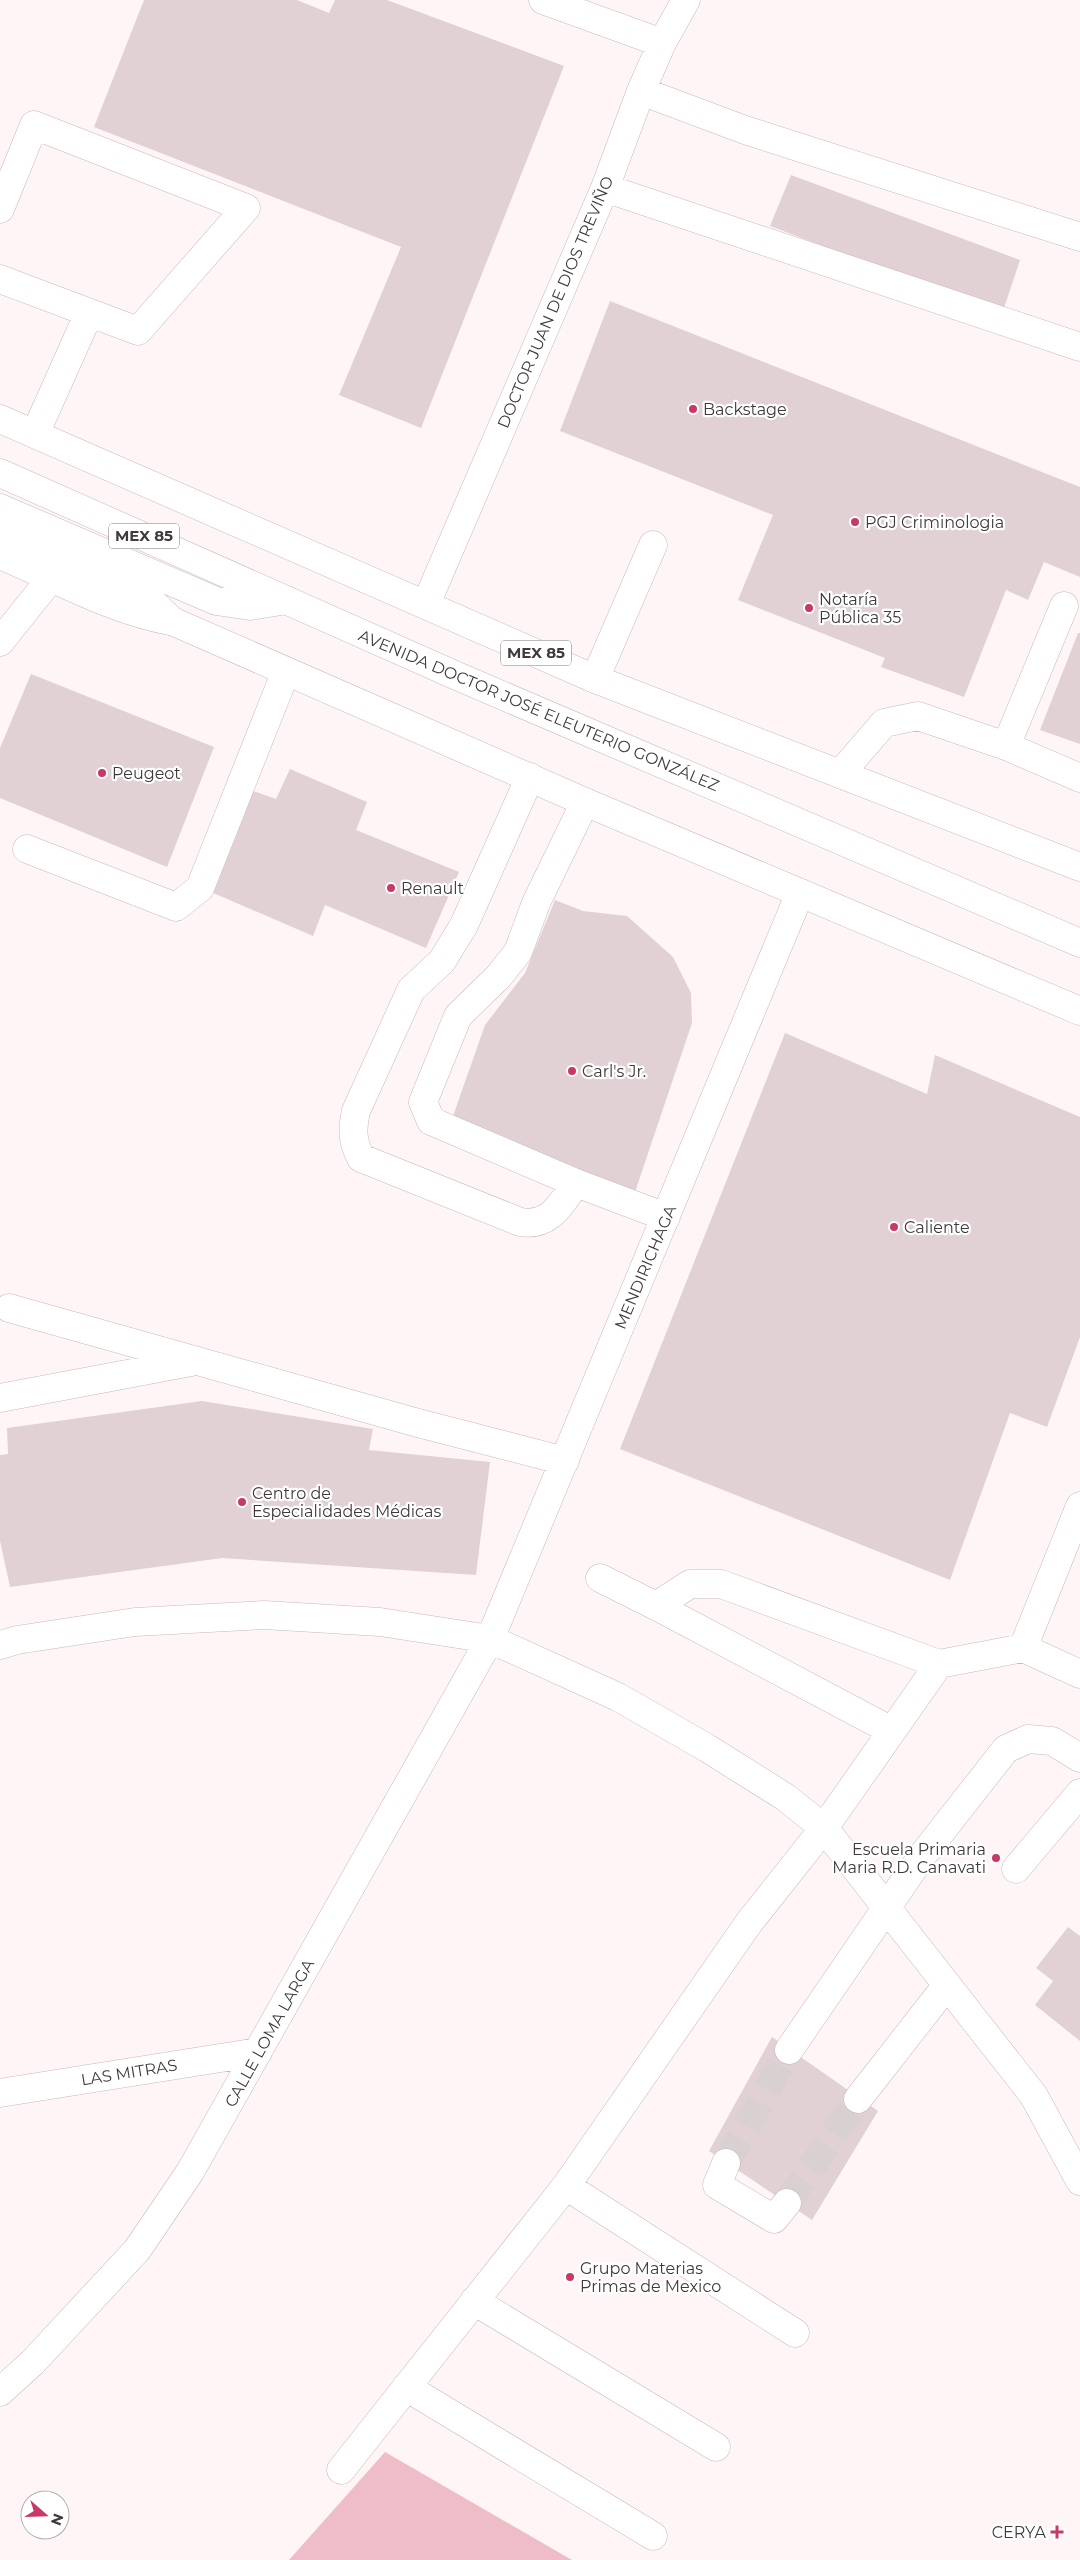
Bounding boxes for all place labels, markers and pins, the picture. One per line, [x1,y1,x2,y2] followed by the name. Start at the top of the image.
[703,400,787,419] place label: Backstage
[687,403,699,415] marker: Backstage
[865,513,1004,532] place label: PGJ Criminologia
[849,516,861,528] marker: PGJ Criminologia
[819,590,901,627] place label: Notaría Pública 35
[803,602,815,614] marker: Notaría Pública 35
[112,764,181,783] place label: Peugeot
[96,767,108,779] marker: Peugeot
[401,879,464,898] place label: Renault
[385,882,397,894] marker: Renault
[582,1062,646,1081] place label: Carl's Jr.
[566,1065,578,1077] marker: Carl's Jr.
[904,1218,970,1237] place label: Caliente
[888,1221,900,1233] marker: Caliente
[252,1484,441,1521] place label: Centro de Especialidades Médicas
[236,1496,248,1508] marker: Centro de Especialidades Médicas
[832,1840,986,1877] place label: Escuela Primaria Maria R.D. Canavati
[990,1852,1002,1864] marker: Escuela Primaria Maria R.D. Canavati
[580,2259,721,2296] place label: Grupo Materias Primas de Mexico
[564,2271,576,2283] marker: Grupo Materias Primas de Mexico
[992,2523,1047,2542] place label: CERYA
[1050,2525,1064,2539] marker: CERYA

